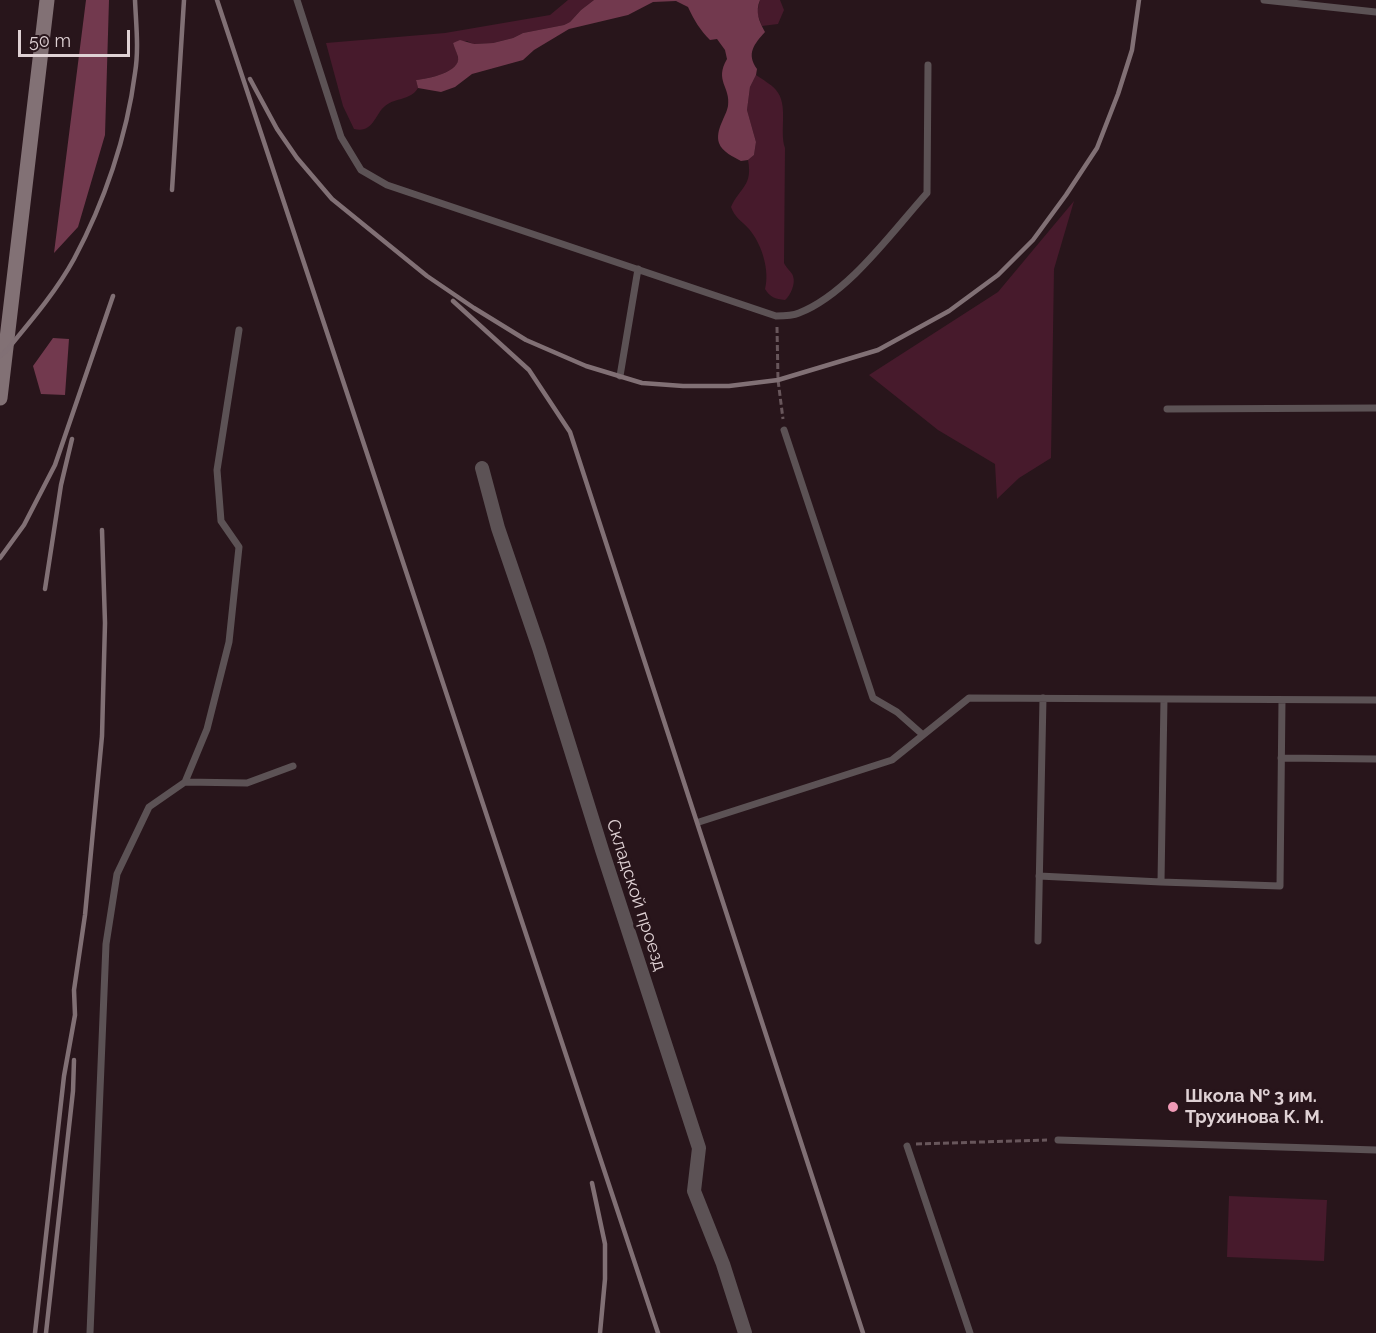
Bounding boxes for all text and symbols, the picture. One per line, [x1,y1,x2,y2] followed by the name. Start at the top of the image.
[21,18,134,56] scale bar
[29,30,71,51] text: 50 m
[601,816,671,974] street label: Складской проезд
[1185,1086,1324,1128] place label: Школа № 3 им. Трухинова К. М.
[1166,1100,1180,1114] marker: Школа № 3 им. Трухинова К. М.

